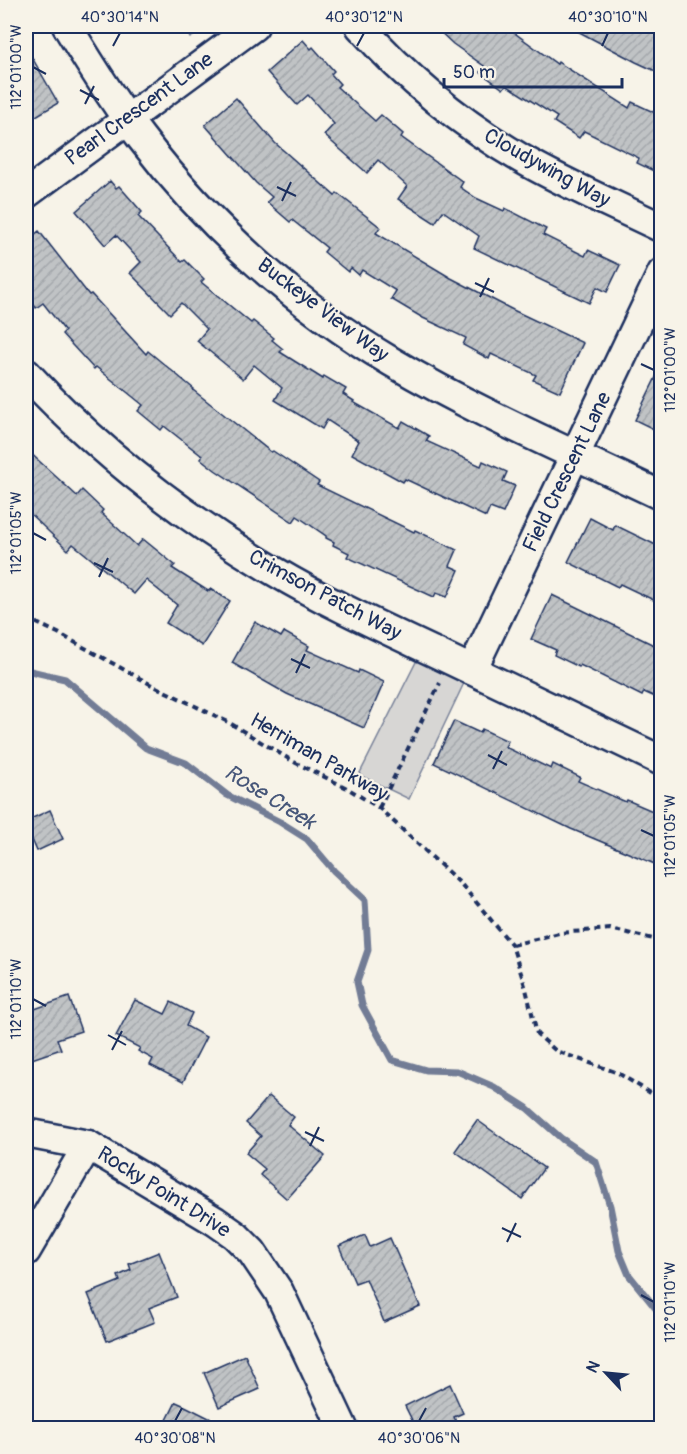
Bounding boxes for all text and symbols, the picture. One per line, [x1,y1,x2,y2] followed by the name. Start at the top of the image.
[81,8,159,27] text: 40°30'14"N
[325,8,403,27] text: 40°30'12"N
[568,8,648,27] text: 40°30'10"N
[7,24,26,110] text: 112°01'00"W
[59,46,219,172] street label: Pearl Crescent Lane
[444,51,622,89] scale bar
[453,61,495,84] text: 50 m
[479,122,615,214] street label: Cloudywing Way
[252,252,394,368] street label: Buckeye View Way
[661,327,680,413] text: 112°01'00"W
[517,387,618,557] street label: Field Crescent Lane
[7,491,26,575] text: 112°01'05"W
[244,543,406,647] street label: Crimson Patch Way
[245,707,393,807] street label: Herriman Parkway
[219,758,322,837] water label: Rose Creek
[661,794,680,878] text: 112°01'05"W
[7,958,26,1039] text: 112°01'10"W
[92,1140,236,1244] street label: Rocky Point Drive
[661,1261,680,1342] text: 112°01'10"W
[576,1343,636,1403] north arrow
[582,1357,605,1376] text: N
[134,1429,216,1448] text: 40°30'08"N
[378,1429,460,1448] text: 40°30'06"N

